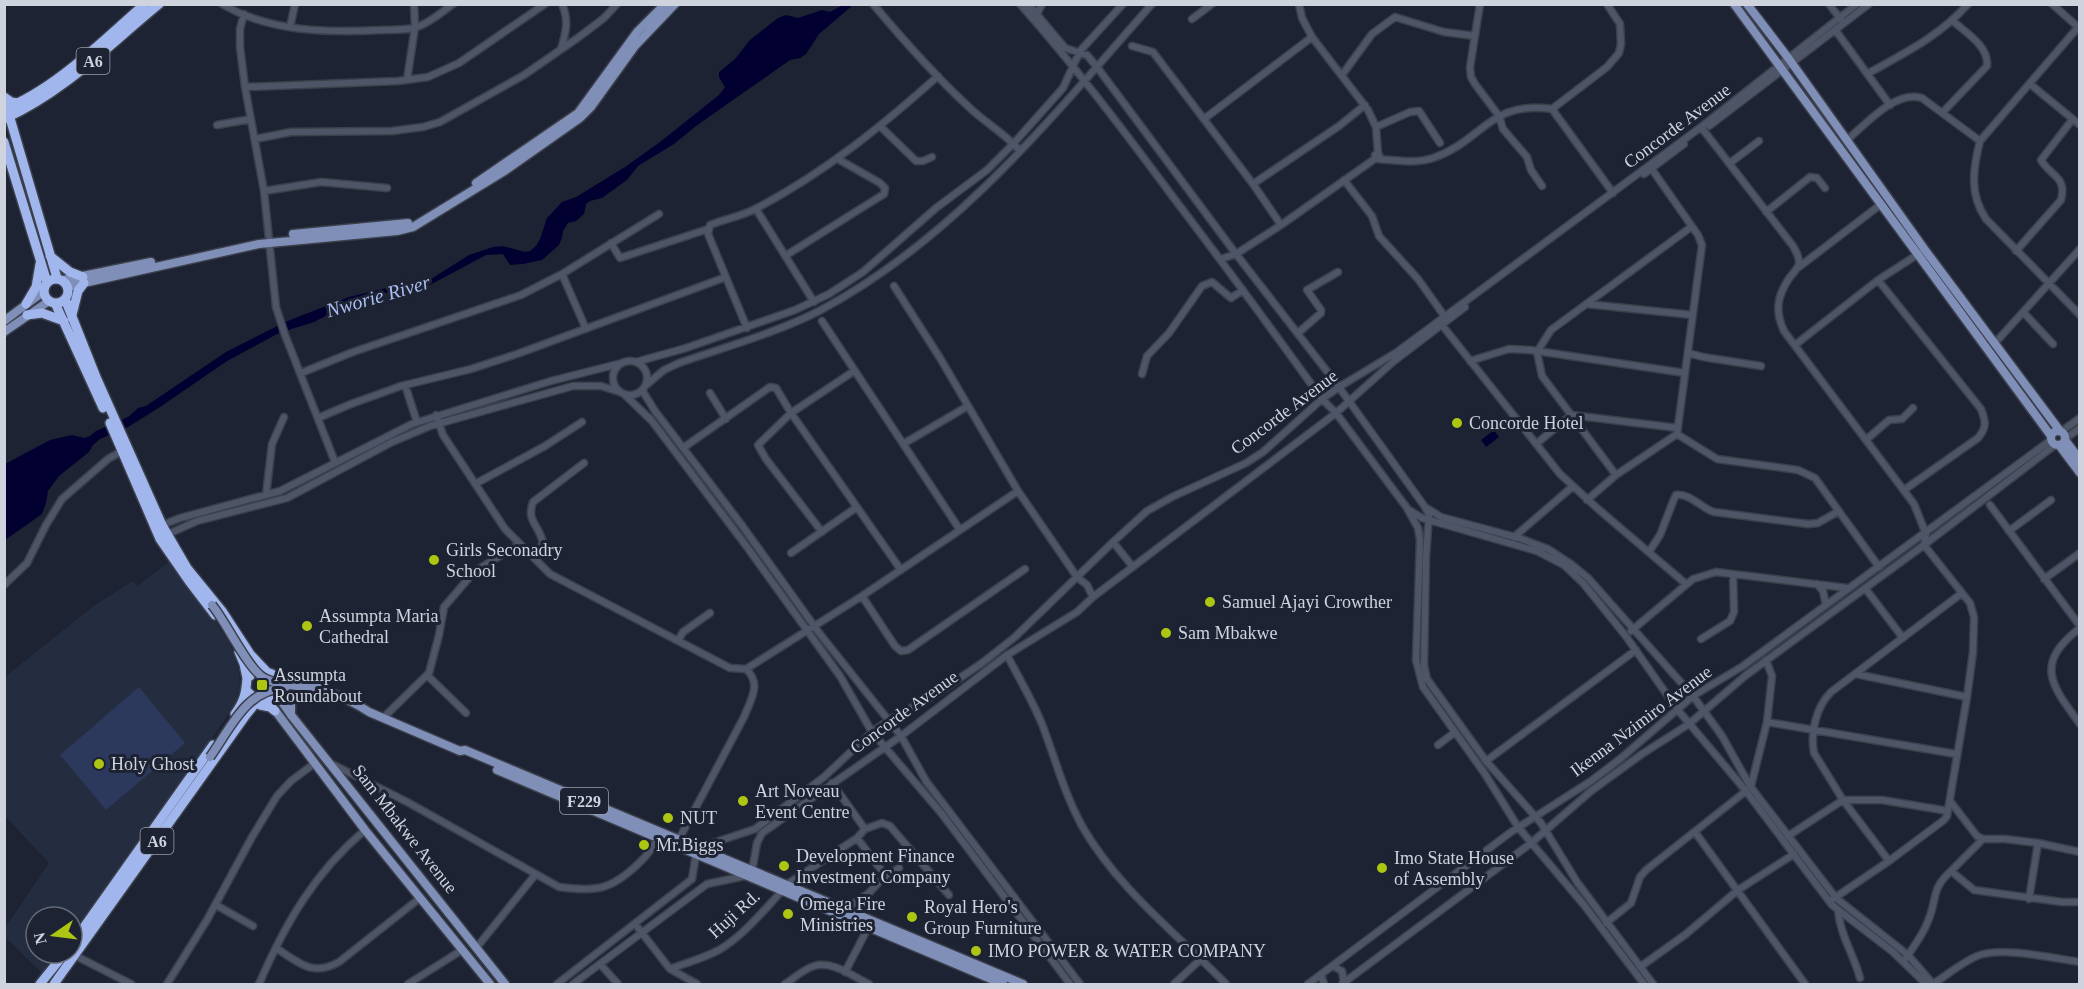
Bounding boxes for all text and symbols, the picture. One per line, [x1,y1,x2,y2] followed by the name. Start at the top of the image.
[76,48,110,74] road number: A6
[1620,79,1734,173] street label: Concorde Avenue
[322,271,433,322] water label: Nworie River
[1227,365,1341,459] street label: Concorde Avenue
[1469,413,1583,433] place label: Concorde Hotel
[1450,416,1464,430] marker: Concorde Hotel
[446,540,562,581] place label: Girls Seconadry School
[427,553,441,567] marker: Girls Seconadry School
[1222,592,1392,612] place label: Samuel Ajayi Crowther
[1203,595,1217,609] marker: Samuel Ajayi Crowther
[319,606,438,647] place label: Assumpta Maria Cathedral
[300,619,314,633] marker: Assumpta Maria Cathedral
[1178,623,1277,643] place label: Sam Mbakwe
[1159,626,1173,640] marker: Sam Mbakwe
[1566,661,1716,781] street label: Ikenna Nzimiro Avenue
[274,665,362,706] place label: Assumpta Roundabout
[846,666,962,758] street label: Concorde Avenue
[255,678,269,692] marker: Assumpta Roundabout
[111,754,195,774] place label: Holy Ghost
[92,757,106,771] marker: Holy Ghost
[349,761,461,897] street label: Sam Mbakwe Avenue
[755,781,849,822] place label: Art Noveau Event Centre
[560,788,608,814] road number: F229
[736,794,750,808] marker: Art Noveau Event Centre
[680,808,717,828] place label: NUT
[661,811,675,825] marker: NUT
[140,828,174,854] road number: A6
[656,835,724,855] place label: Mr.Biggs
[637,838,651,852] marker: Mr.Biggs
[796,846,954,887] place label: Development Finance Investment Company
[1394,848,1514,889] place label: Imo State House of Assembly
[777,859,791,873] marker: Development Finance Investment Company
[1375,861,1389,875] marker: Imo State House of Assembly
[704,886,764,942] street label: Huji Rd.
[800,894,885,935] place label: Omega Fire Ministries
[924,897,1041,938] place label: Royal Hero's Group Furniture
[24,905,84,965] north arrow
[781,907,795,921] marker: Omega Fire Ministries
[905,910,919,924] marker: Royal Hero's Group Furniture
[30,930,50,946] text: N
[988,941,1266,961] place label: IMO POWER & WATER COMPANY
[969,944,983,958] marker: IMO POWER & WATER COMPANY

